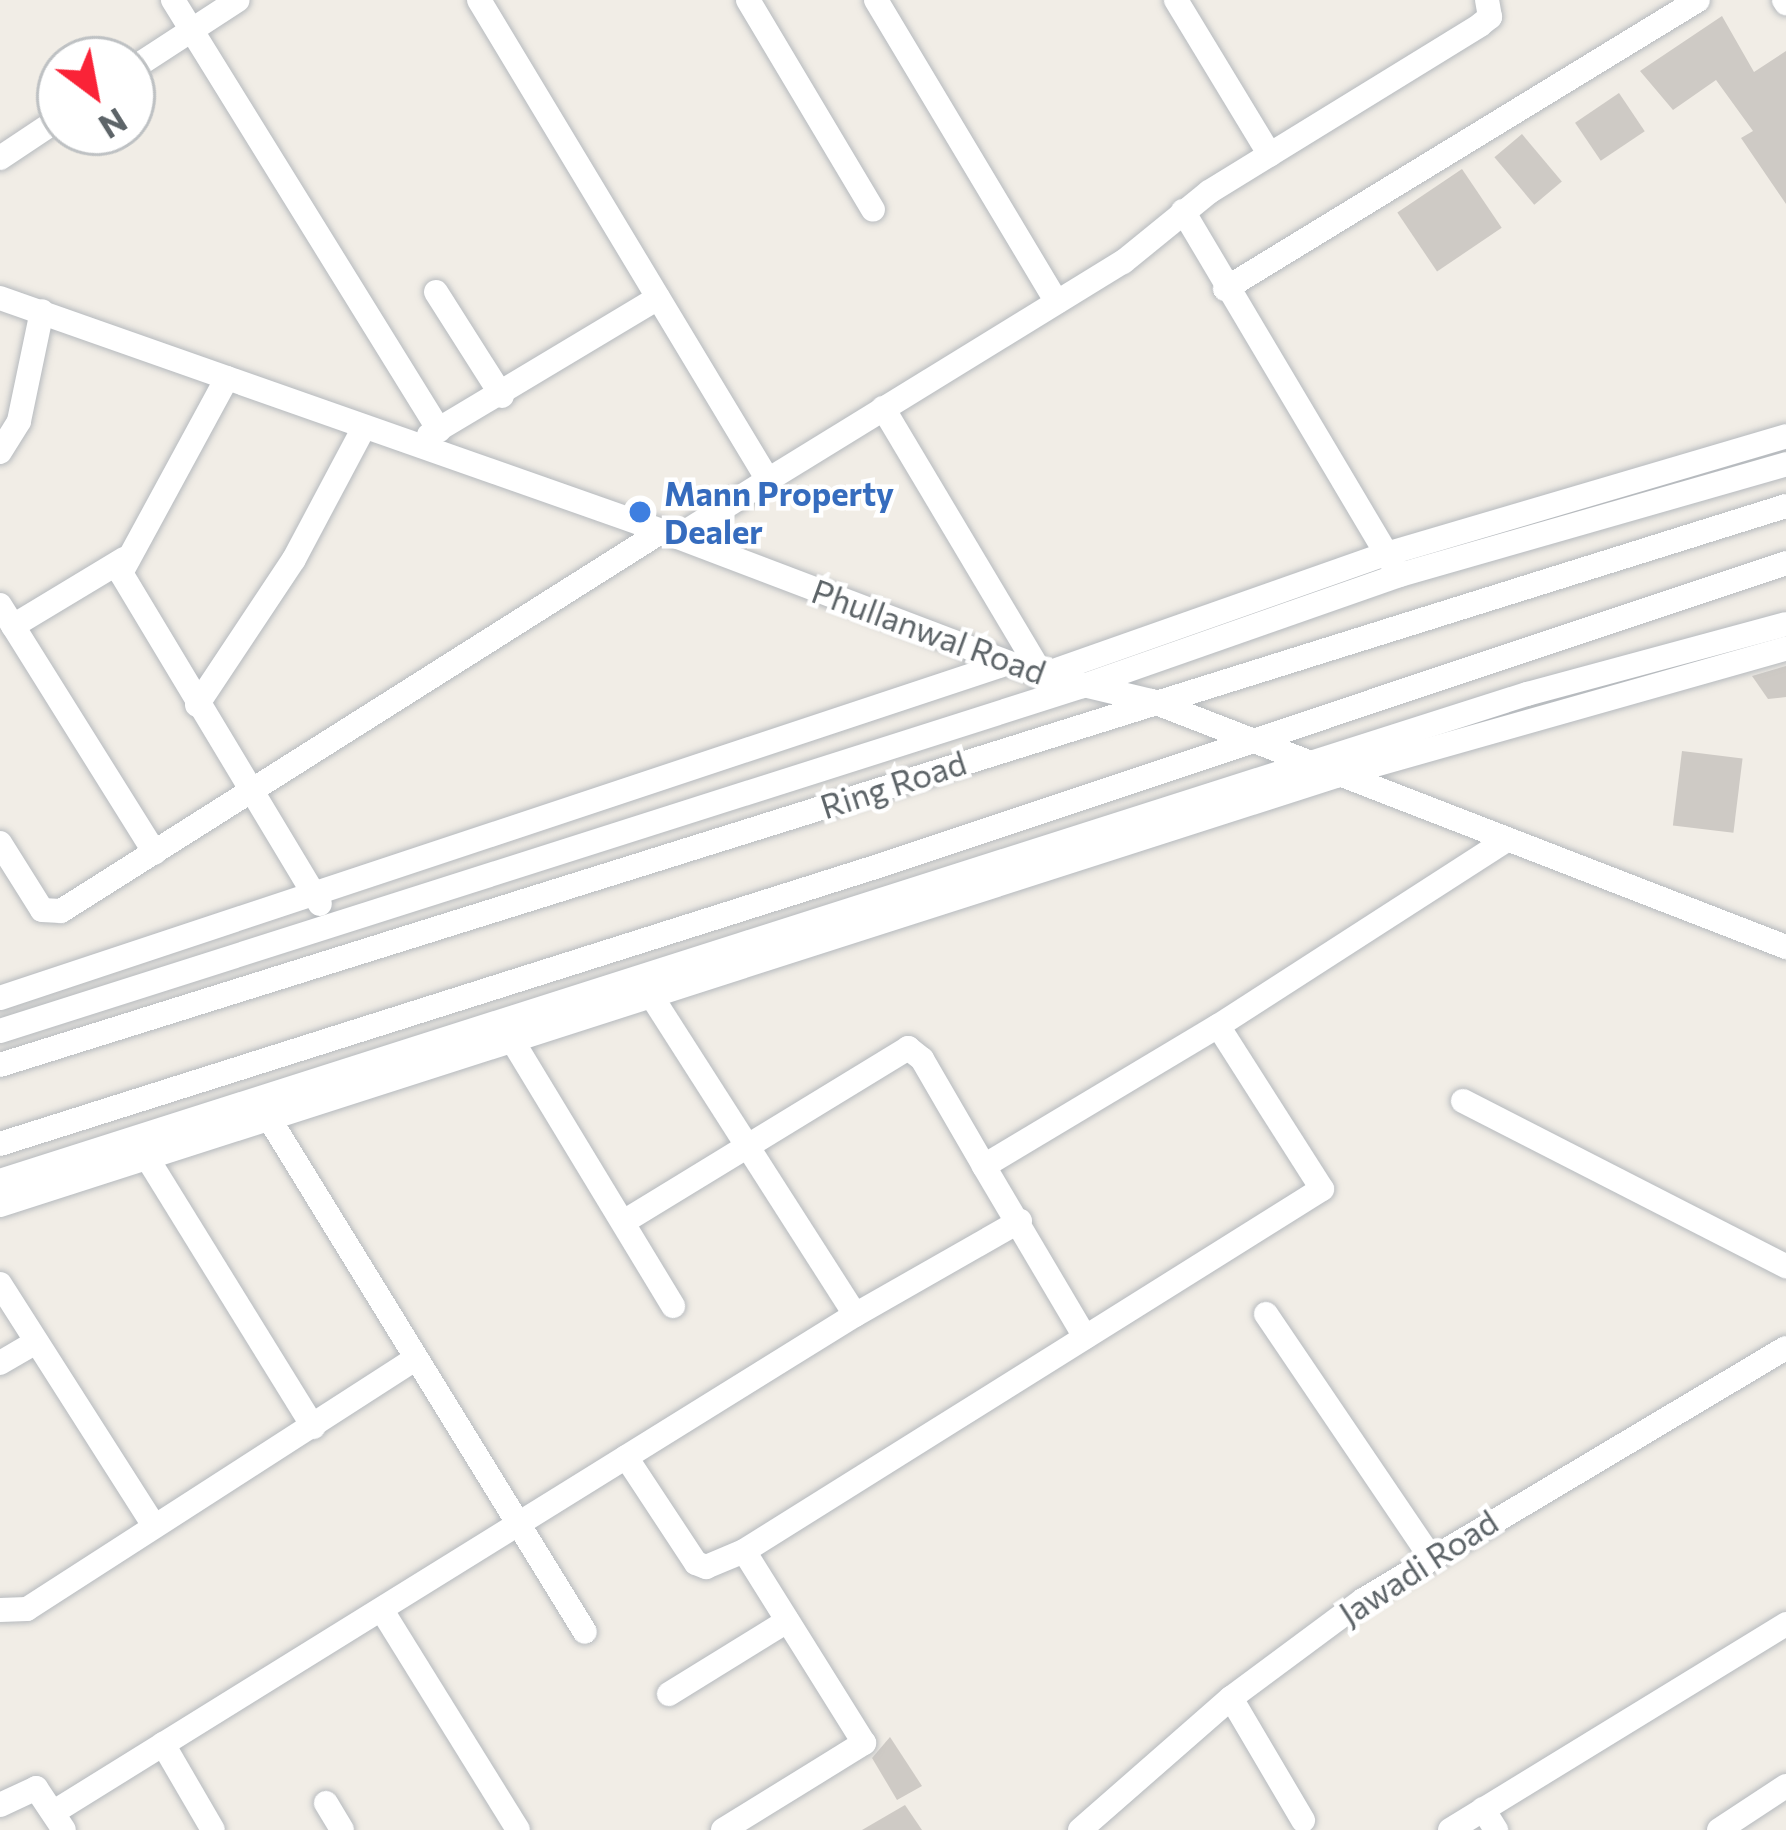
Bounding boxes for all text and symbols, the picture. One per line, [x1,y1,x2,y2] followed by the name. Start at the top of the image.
[36,36,156,156] north arrow
[92,100,135,148] text: N
[664,473,894,551] place label: Mann Property Dealer
[627,499,653,525] marker: Mann Property Dealer
[807,570,1051,692] street label: Phullanwal Road
[815,742,971,826] street label: Ring Road
[1331,1501,1505,1633] street label: Jawadi Road

